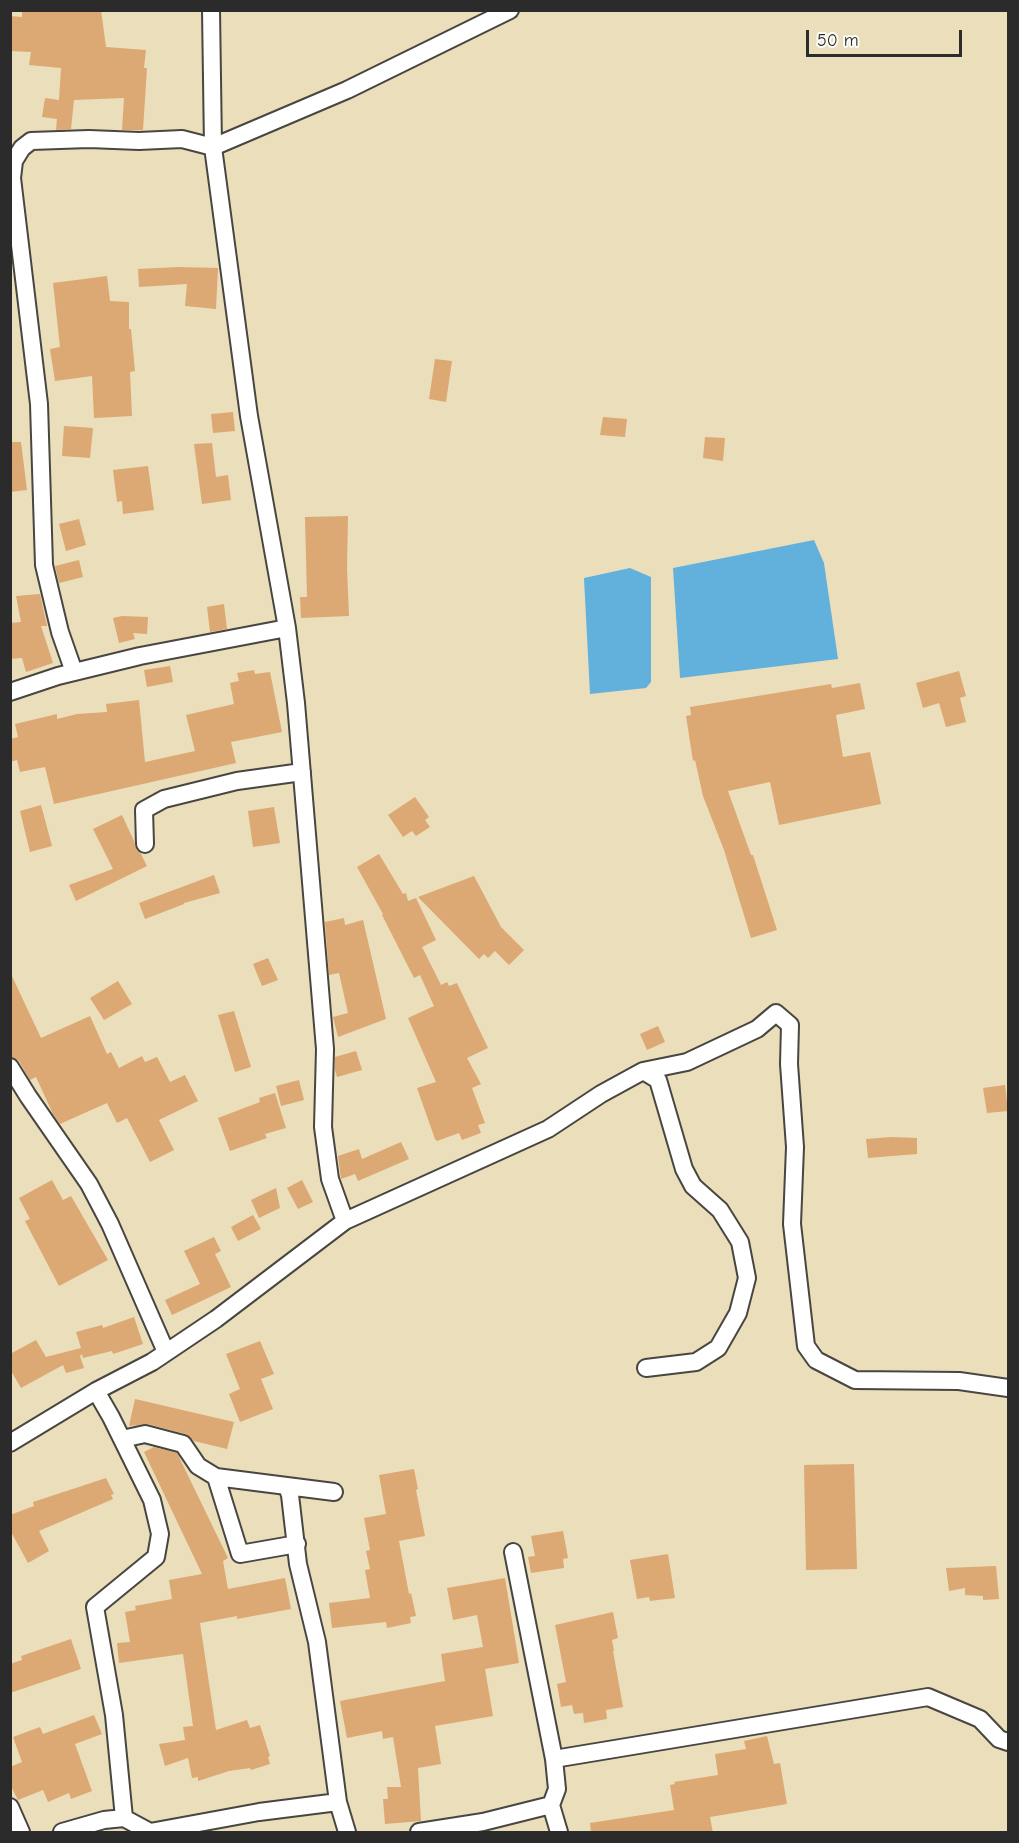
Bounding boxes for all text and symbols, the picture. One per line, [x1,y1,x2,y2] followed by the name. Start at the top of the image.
[809,18,965,56] scale bar
[817,30,859,51] text: 50 m

